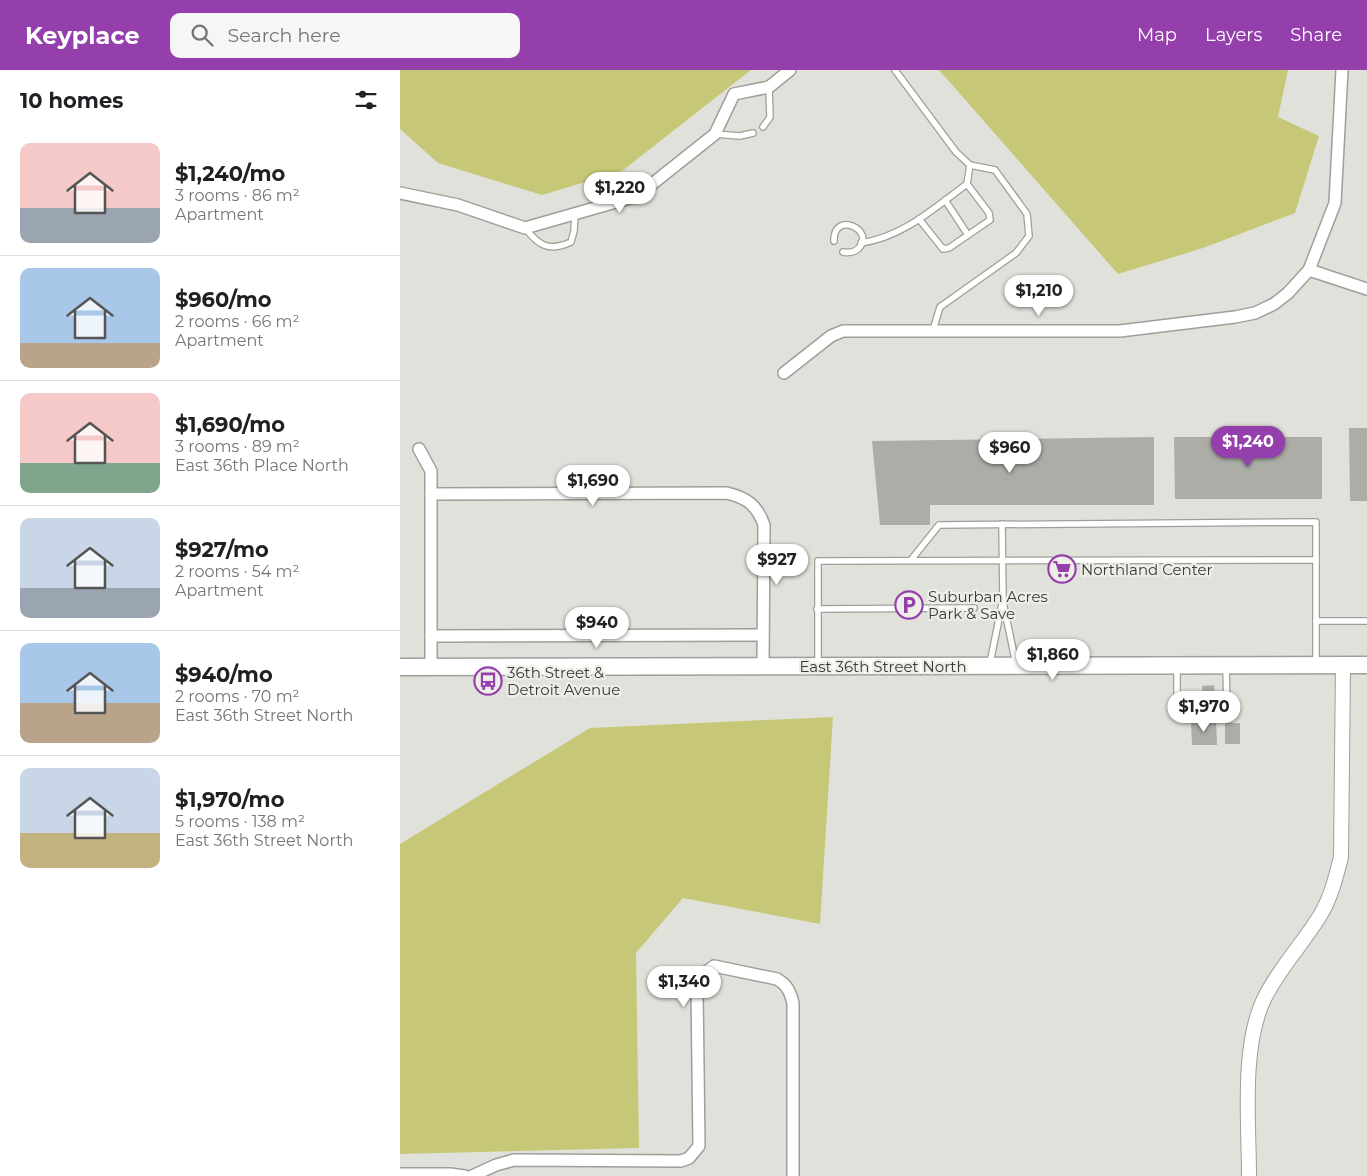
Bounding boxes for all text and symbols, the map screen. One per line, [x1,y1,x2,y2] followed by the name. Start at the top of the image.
[170,13,520,58] search box
[25,21,140,50] text: Keyplace
[188,21,216,49] icon: search
[228,24,341,47] text: Search here
[1137,24,1177,46] text: Map
[1205,24,1262,46] text: Layers
[1290,24,1342,46] text: Share
[352,86,380,114] icon: filters
[20,88,123,113] text: 10 homes
[175,161,285,186] text: $1,240/mo
[60,163,120,223] icon: home
[579,172,661,214] pin: $1,220
[595,178,645,197] text: $1,220
[175,186,300,205] text: 3 rooms · 86 m²
[175,205,264,224] text: Apartment
[998,274,1080,317] pin: $1,210
[1015,281,1063,300] text: $1,210
[175,287,272,312] text: $960/mo
[60,288,120,348] icon: home
[175,312,299,331] text: 2 rooms · 66 m²
[175,331,264,350] text: Apartment
[175,412,285,437] text: $1,690/mo
[60,413,120,473] icon: home
[1207,426,1289,468] pin: $1,240
[980,432,1040,474] pin: $960
[1222,432,1274,451] text: $1,240
[175,437,300,456] text: 3 rooms · 89 m²
[989,438,1031,457] text: $960
[175,456,349,475] text: East 36th Place North
[552,464,634,507] pin: $1,690
[567,471,619,490] text: $1,690
[175,537,269,562] text: $927/mo
[60,538,120,598] icon: home
[747,544,807,586] pin: $927
[757,550,797,569] text: $927
[1047,554,1077,584] supermarket icon: Northland Center
[1081,560,1213,579] place label: Northland Center
[175,562,299,581] text: 2 rooms · 54 m²
[175,581,264,600] text: Apartment
[928,587,1048,623] place label: Suburban Acres Park & Save
[894,590,924,620] parking icon: Suburban Acres Park & Save
[567,606,627,649] pin: $940
[576,613,618,632] text: $940
[1012,638,1094,681] pin: $1,860
[1027,645,1079,664] text: $1,860
[799,657,967,676] street label: East 36th Street North
[175,662,273,687] text: $940/mo
[60,663,120,723] icon: home
[507,663,620,699] place label: 36th Street & Detroit Avenue
[473,666,503,696] bus stop icon: 36th Street & Detroit Avenue
[175,687,300,706] text: 2 rooms · 70 m²
[1163,690,1245,733] pin: $1,970
[1178,697,1230,716] text: $1,970
[175,706,353,725] text: East 36th Street North
[175,787,284,812] text: $1,970/mo
[60,788,120,848] icon: home
[175,812,305,831] text: 5 rooms · 138 m²
[175,831,353,850] text: East 36th Street North
[643,966,725,1008] pin: $1,340
[658,972,710,991] text: $1,340

